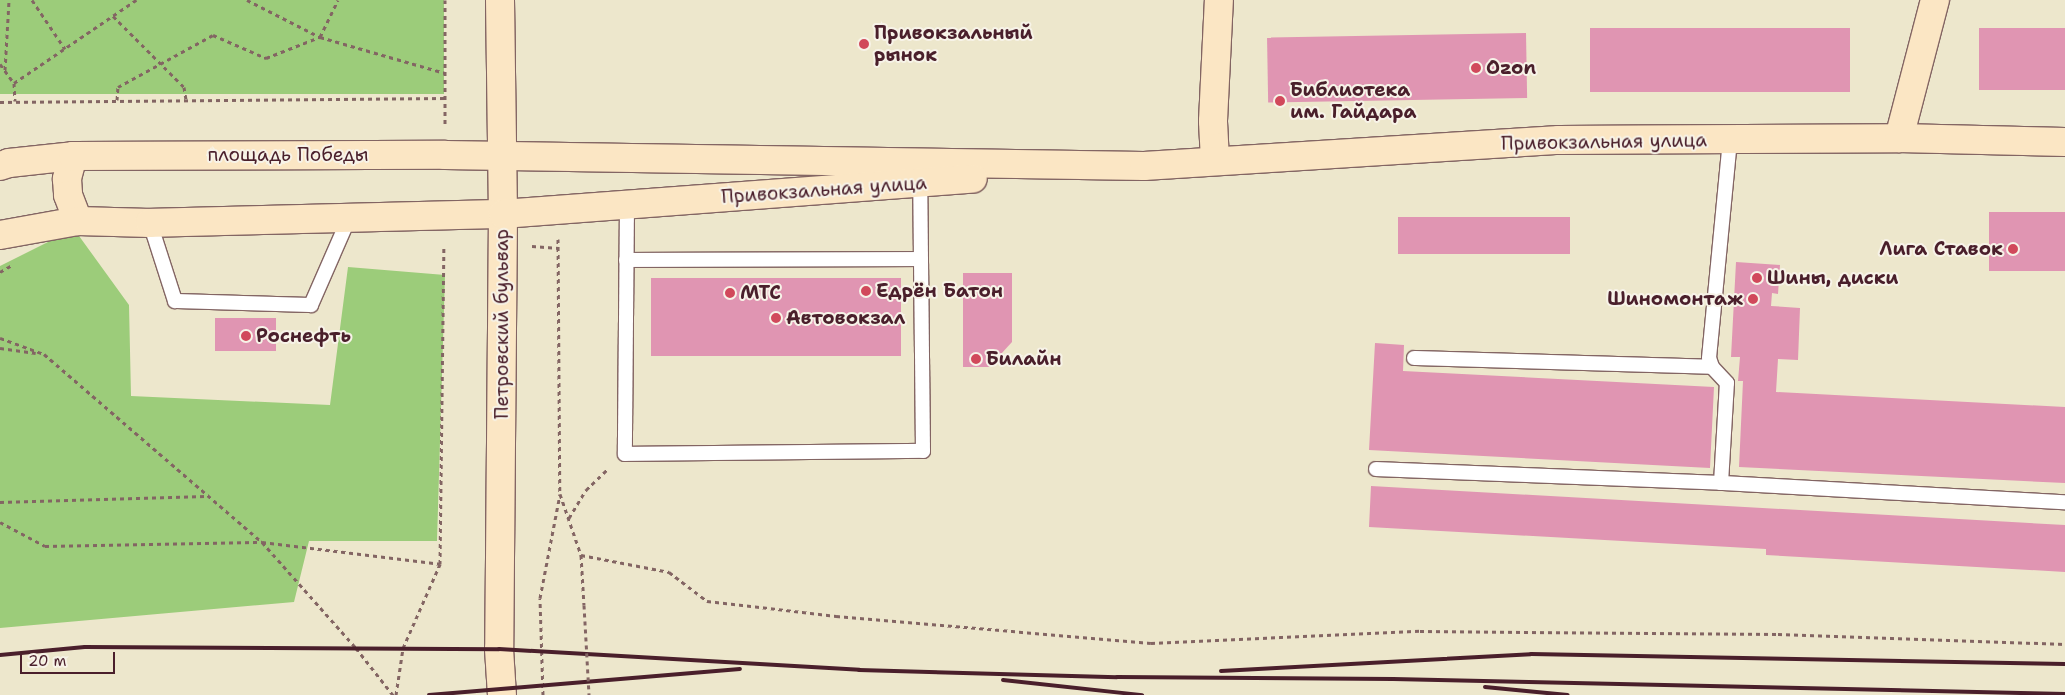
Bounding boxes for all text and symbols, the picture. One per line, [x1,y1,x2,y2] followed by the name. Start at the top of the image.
[874,22,1033,66] place label: Привокзальный рынок
[858,38,870,50] marker: Привокзальный рынок
[1486,57,1536,79] place label: Ozon
[1470,62,1482,74] marker: Ozon
[1290,79,1416,123] place label: Библиотека им. Гайдара
[1274,95,1286,107] marker: Библиотека им. Гайдара
[1501,129,1707,155] street label: Привокзальная улица
[207,144,369,166] street label: площадь Победы
[720,171,928,209] street label: Привокзальная улица
[491,229,513,419] street label: Петровский бульвар
[1879,238,2003,260] place label: Лига Ставок
[2007,243,2019,255] marker: Лига Ставок
[1767,267,1899,289] place label: Шины, диски
[1751,272,1763,284] marker: Шины, диски
[876,280,1003,302] place label: Едрён Батон
[740,282,781,304] place label: МТС
[860,285,872,297] marker: Едрён Батон
[724,287,736,299] marker: МТС
[1607,288,1743,310] place label: Шиномонтаж
[1747,293,1759,305] marker: Шиномонтаж
[786,307,905,329] place label: Автовокзал
[770,312,782,324] marker: Автовокзал
[256,325,351,347] place label: Роснефть
[240,330,252,342] marker: Роснефть
[986,348,1062,370] place label: Билайн
[970,353,982,365] marker: Билайн
[22,642,118,674] scale bar
[28,651,67,671] text: 20 m

